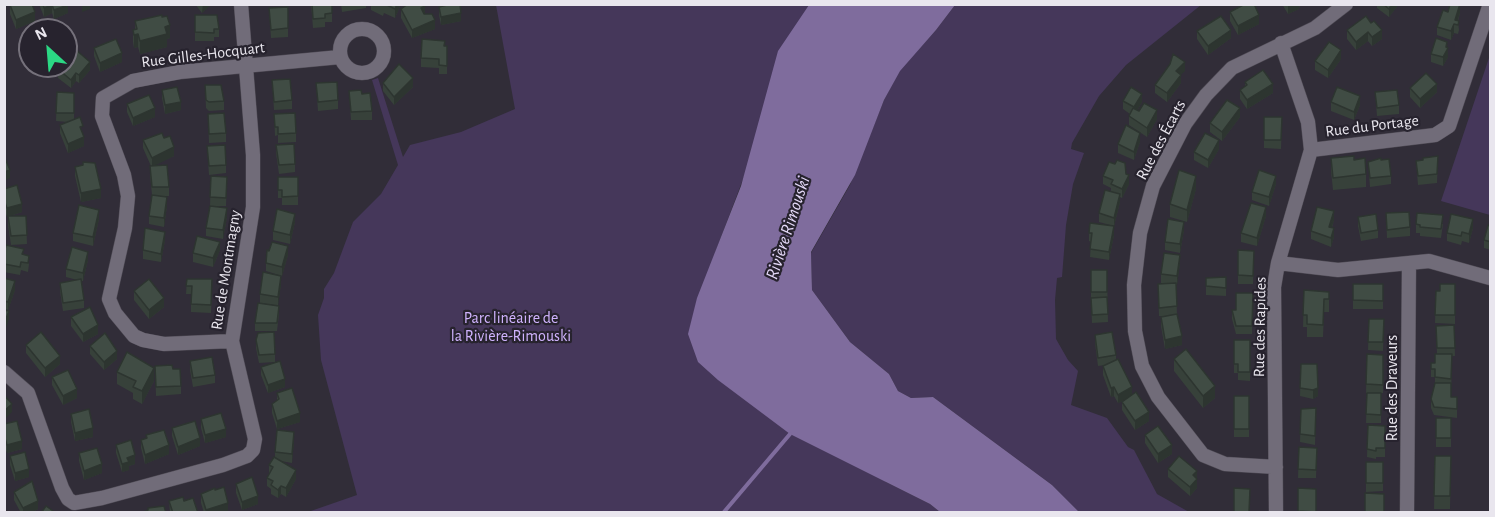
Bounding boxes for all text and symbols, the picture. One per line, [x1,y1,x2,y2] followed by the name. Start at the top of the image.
[18,18,78,78] north arrow
[32,24,49,43] text: N
[140,38,266,72] street label: Rue Gilles-Hocquart
[1132,97,1190,183] street label: Rue des Écarts
[1324,111,1420,141] street label: Rue du Portage
[761,174,815,282] water label: Rivière Rimouski
[207,209,245,331] street label: Rue de Montmagny
[1250,277,1270,377] street label: Rue des Rapides
[451,308,571,346] park label: Parc linéaire de la Rivière-Rimouski
[1382,335,1402,441] street label: Rue des Draveurs

